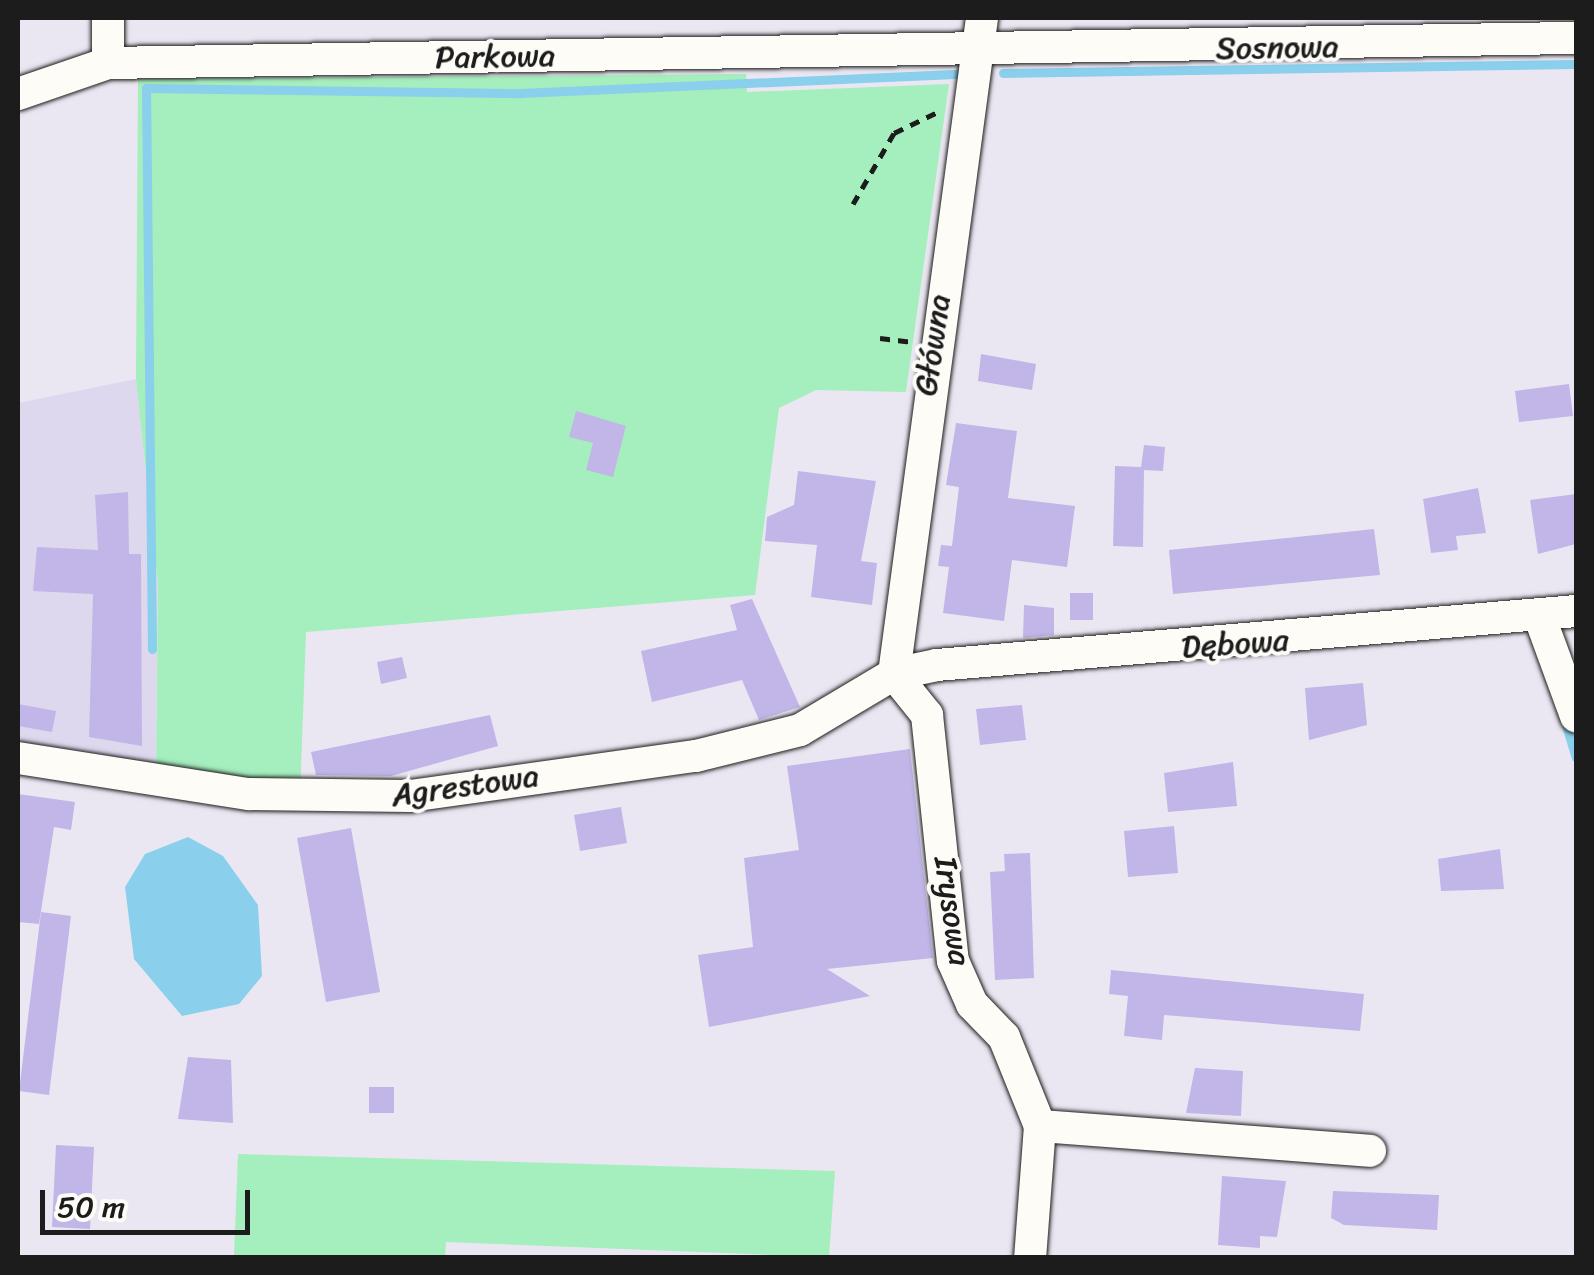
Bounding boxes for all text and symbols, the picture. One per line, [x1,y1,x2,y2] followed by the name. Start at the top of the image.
[1215,28,1339,68] street label: Sosnowa
[435,37,555,77] street label: Parkowa
[907,292,959,398] street label: Główna
[1180,621,1290,667] street label: Dębowa
[389,757,541,815] street label: Agrestowa
[925,854,979,968] street label: Irysowa
[45,1170,255,1232] scale bar
[57,1180,125,1234] text: 50 m

